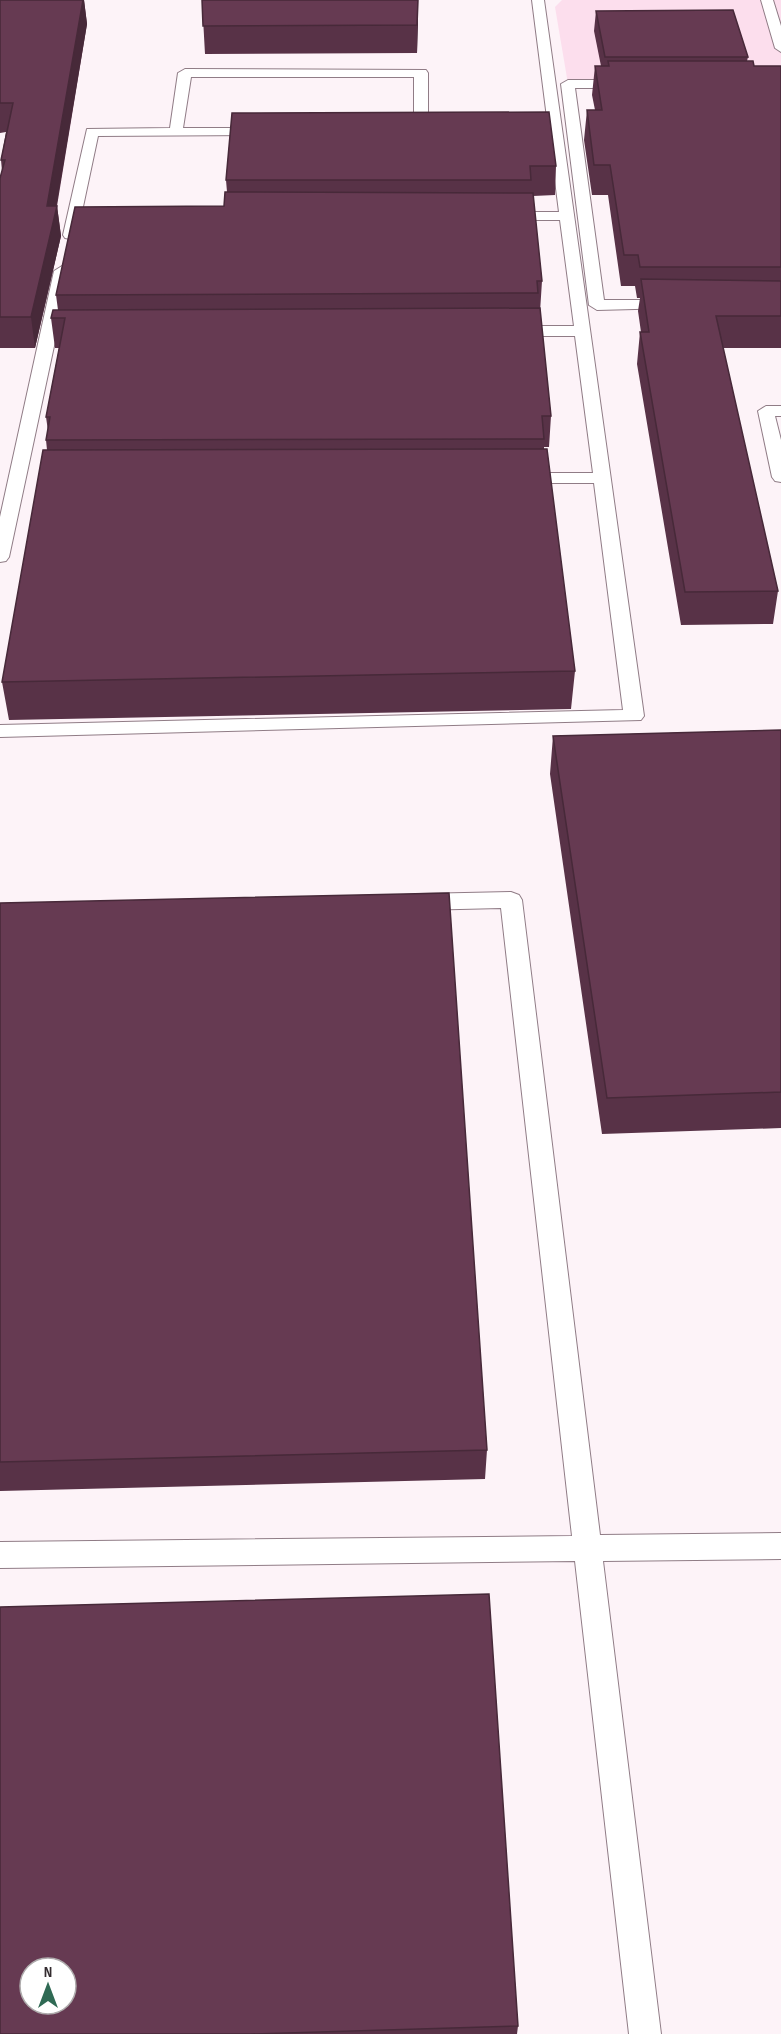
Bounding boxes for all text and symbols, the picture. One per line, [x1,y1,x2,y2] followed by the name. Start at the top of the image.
[18,1956,78,2016] north arrow
[44,1963,52,1982] text: N

